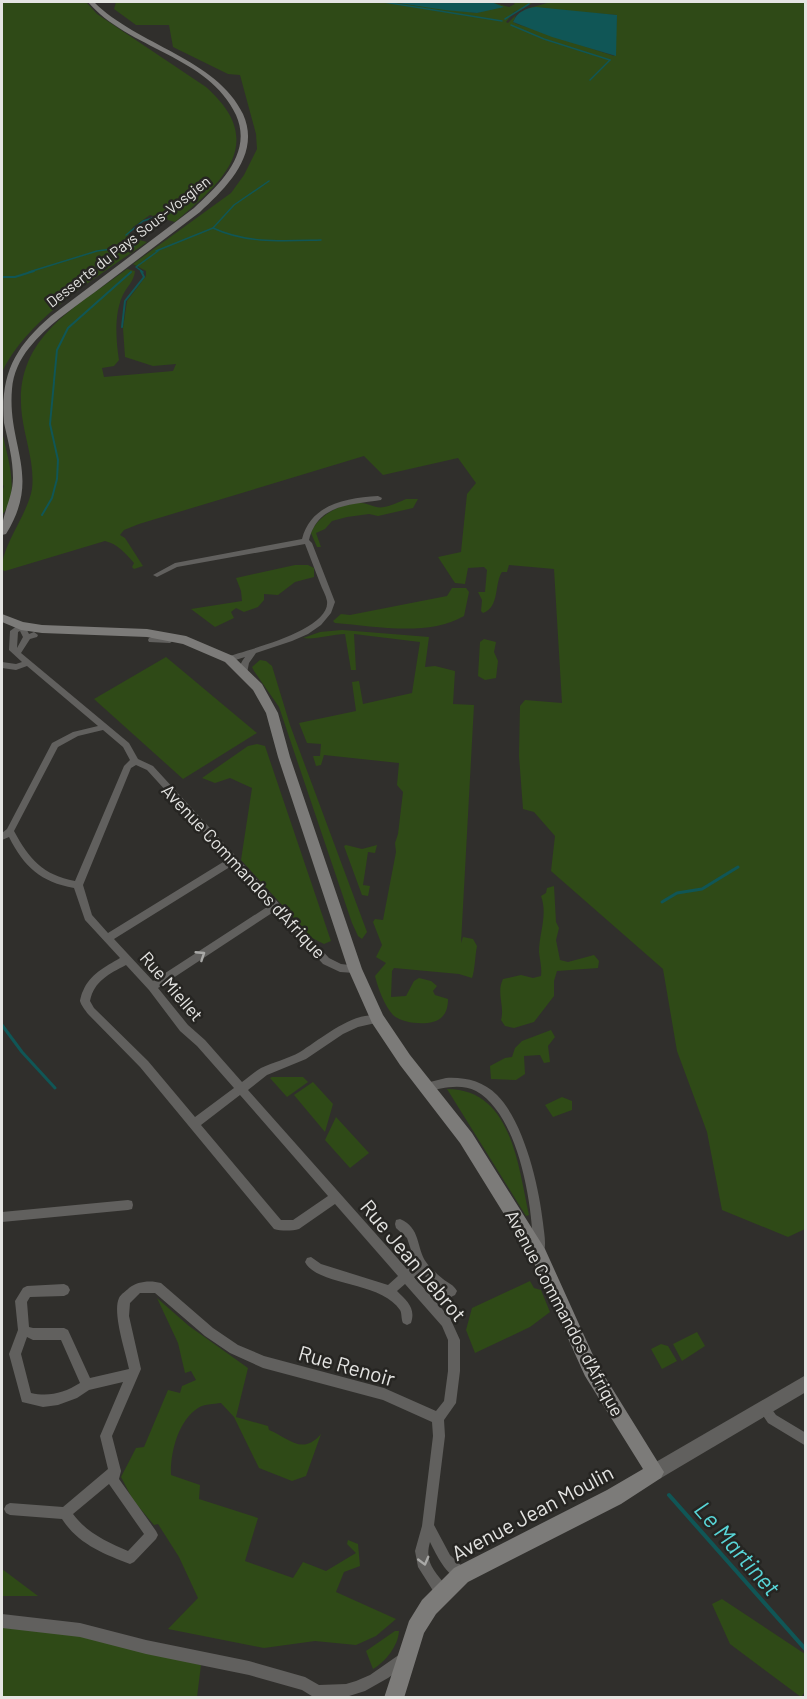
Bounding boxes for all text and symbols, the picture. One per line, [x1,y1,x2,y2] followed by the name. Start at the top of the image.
[42,171,214,311] street label: Desserte du Pays Sous-Vosgien
[157,779,331,963] street label: Avenue Commandos d'Afrique
[136,947,208,1025] street label: Rue Miellet
[195,950,205,962] one-way arrow
[356,1194,472,1326] street label: Rue Jean Debrot
[501,1206,629,1420] street label: Avenue Commandos d'Afrique
[296,1339,398,1391] street label: Rue Renoir
[447,1459,617,1565] street label: Avenue Jean Moulin
[689,1495,787,1602] water label: Le Martinet
[417,1555,429,1566] one-way arrow

